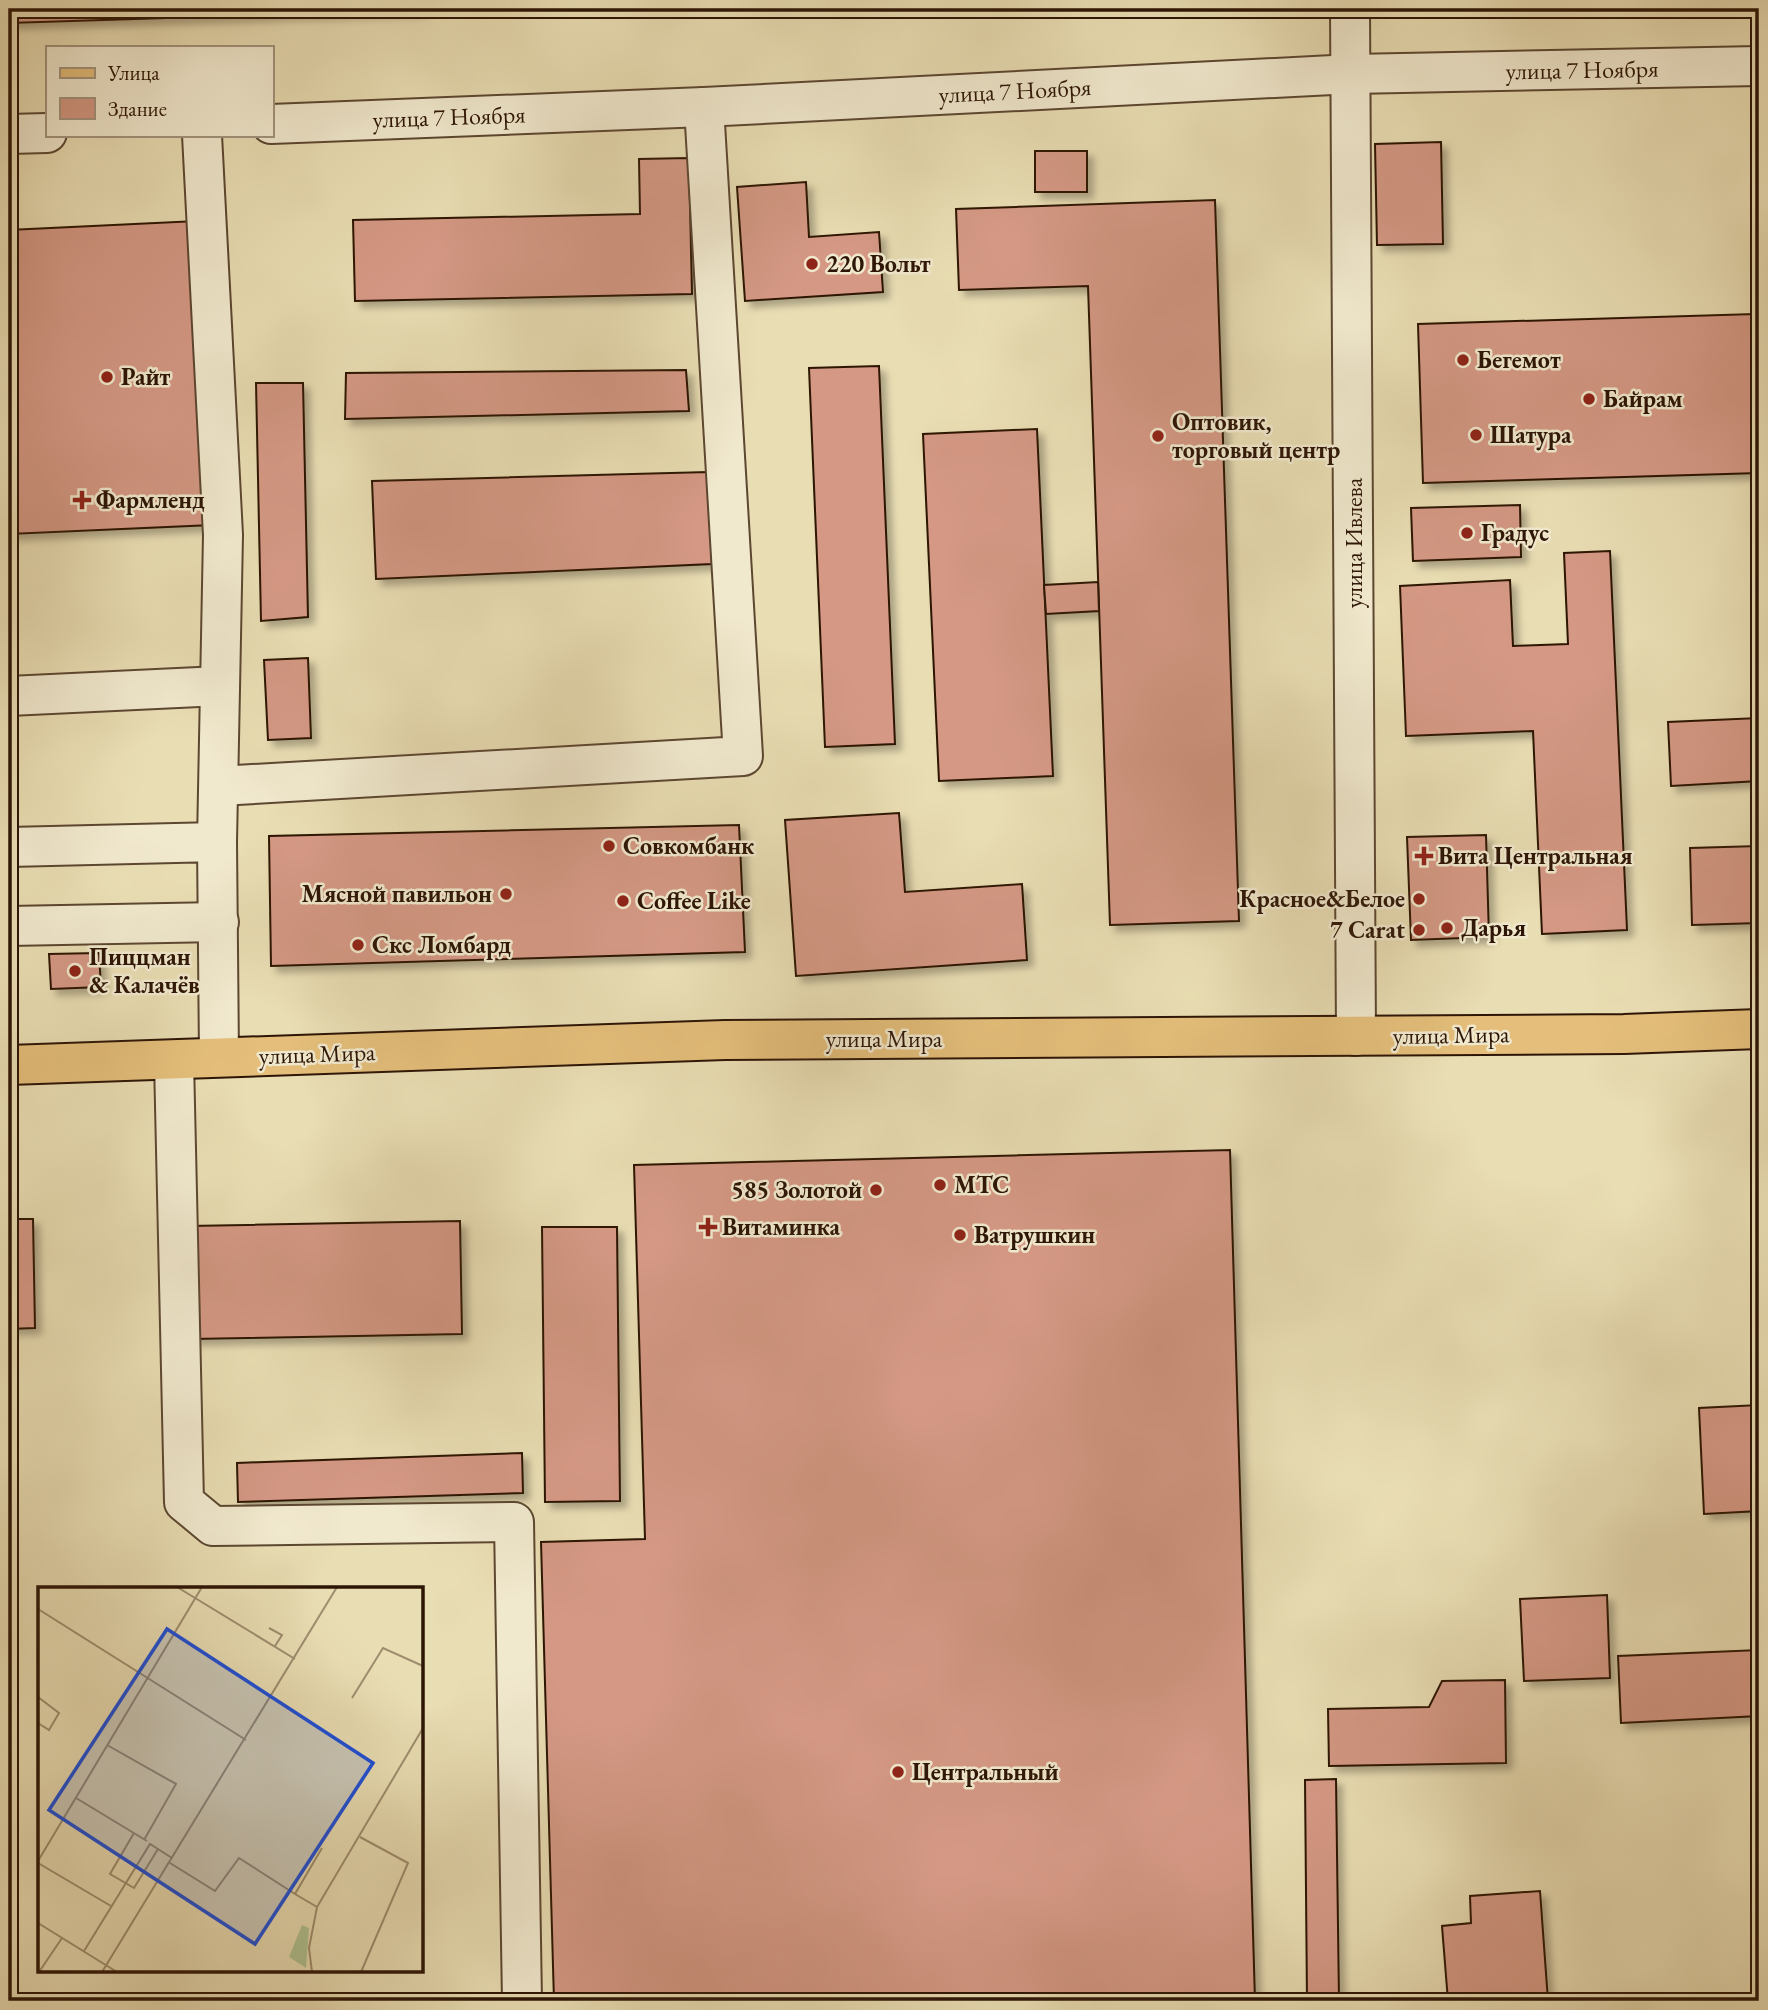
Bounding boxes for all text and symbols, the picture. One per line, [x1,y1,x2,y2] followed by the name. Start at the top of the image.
[46,46,273,136] legend
[1505,53,1659,86] street label: улица 7 Ноября
[107,59,160,86] text: Улица
[938,71,1092,110] street label: улица 7 Ноября
[108,95,167,122] text: Здание
[372,98,526,135] street label: улица 7 Ноября
[826,248,931,279] place label: 220 Вольт
[804,256,820,272] marker: 220 Вольт
[1477,344,1561,375] place label: Бегемот
[1455,352,1471,368] marker: Бегемот
[121,361,171,392] place label: Райт
[99,369,115,385] marker: Райт
[1603,383,1683,414] place label: Байрам
[1581,391,1597,407] marker: Байрам
[1172,406,1340,465] place label: Оптовик, торговый центр
[1490,419,1572,451] place label: Шатура
[1468,427,1484,443] marker: Шатура
[1150,428,1166,444] marker: Оптовик, торговый центр
[1338,477,1369,608] street label: улица Ивлева
[96,484,205,515] place label: Фармленд
[74,492,90,508] marker: Фармленд
[1481,517,1549,549] place label: Градус
[1459,525,1475,541] marker: Градус
[623,830,755,861] place label: Совкомбанк
[601,838,617,854] marker: Совкомбанк
[1438,840,1633,871] place label: Вита Центральная
[1416,848,1432,864] marker: Вита Центральная
[301,878,492,909] place label: Мясной павильон
[1240,883,1405,914] place label: Красное&Белое
[637,885,751,916] place label: Coffee Like
[498,886,514,902] marker: Мясной павильон
[1411,891,1427,907] marker: Красное&Белое
[615,893,631,909] marker: Coffee Like
[1461,912,1526,943] place label: Дарья
[1330,914,1405,945] place label: 7 Carat
[1439,920,1455,936] marker: Дарья
[1411,922,1427,938] marker: 7 Carat
[372,929,511,960] place label: Скс Ломбард
[350,937,366,953] marker: Скс Ломбард
[89,941,200,1000] place label: Пиццман & Калачёв
[67,963,83,979] marker: Пиццман & Калачёв
[1392,1018,1510,1051] street label: улица Мира
[826,1023,943,1054] street label: улица Мира
[258,1036,376,1071] street label: улица Мира
[954,1169,1009,1200] place label: МТС
[731,1174,862,1205] place label: 585 Золотой
[932,1177,948,1193] marker: МТС
[868,1182,884,1198] marker: 585 Золотой
[722,1211,840,1242] place label: Витаминка
[700,1219,716,1235] marker: Витаминка
[974,1219,1095,1251] place label: Ватрушкин
[952,1227,968,1243] marker: Ватрушкин
[38,1587,424,1972] inset map
[912,1756,1059,1787] place label: Центральный
[890,1764,906,1780] marker: Центральный

